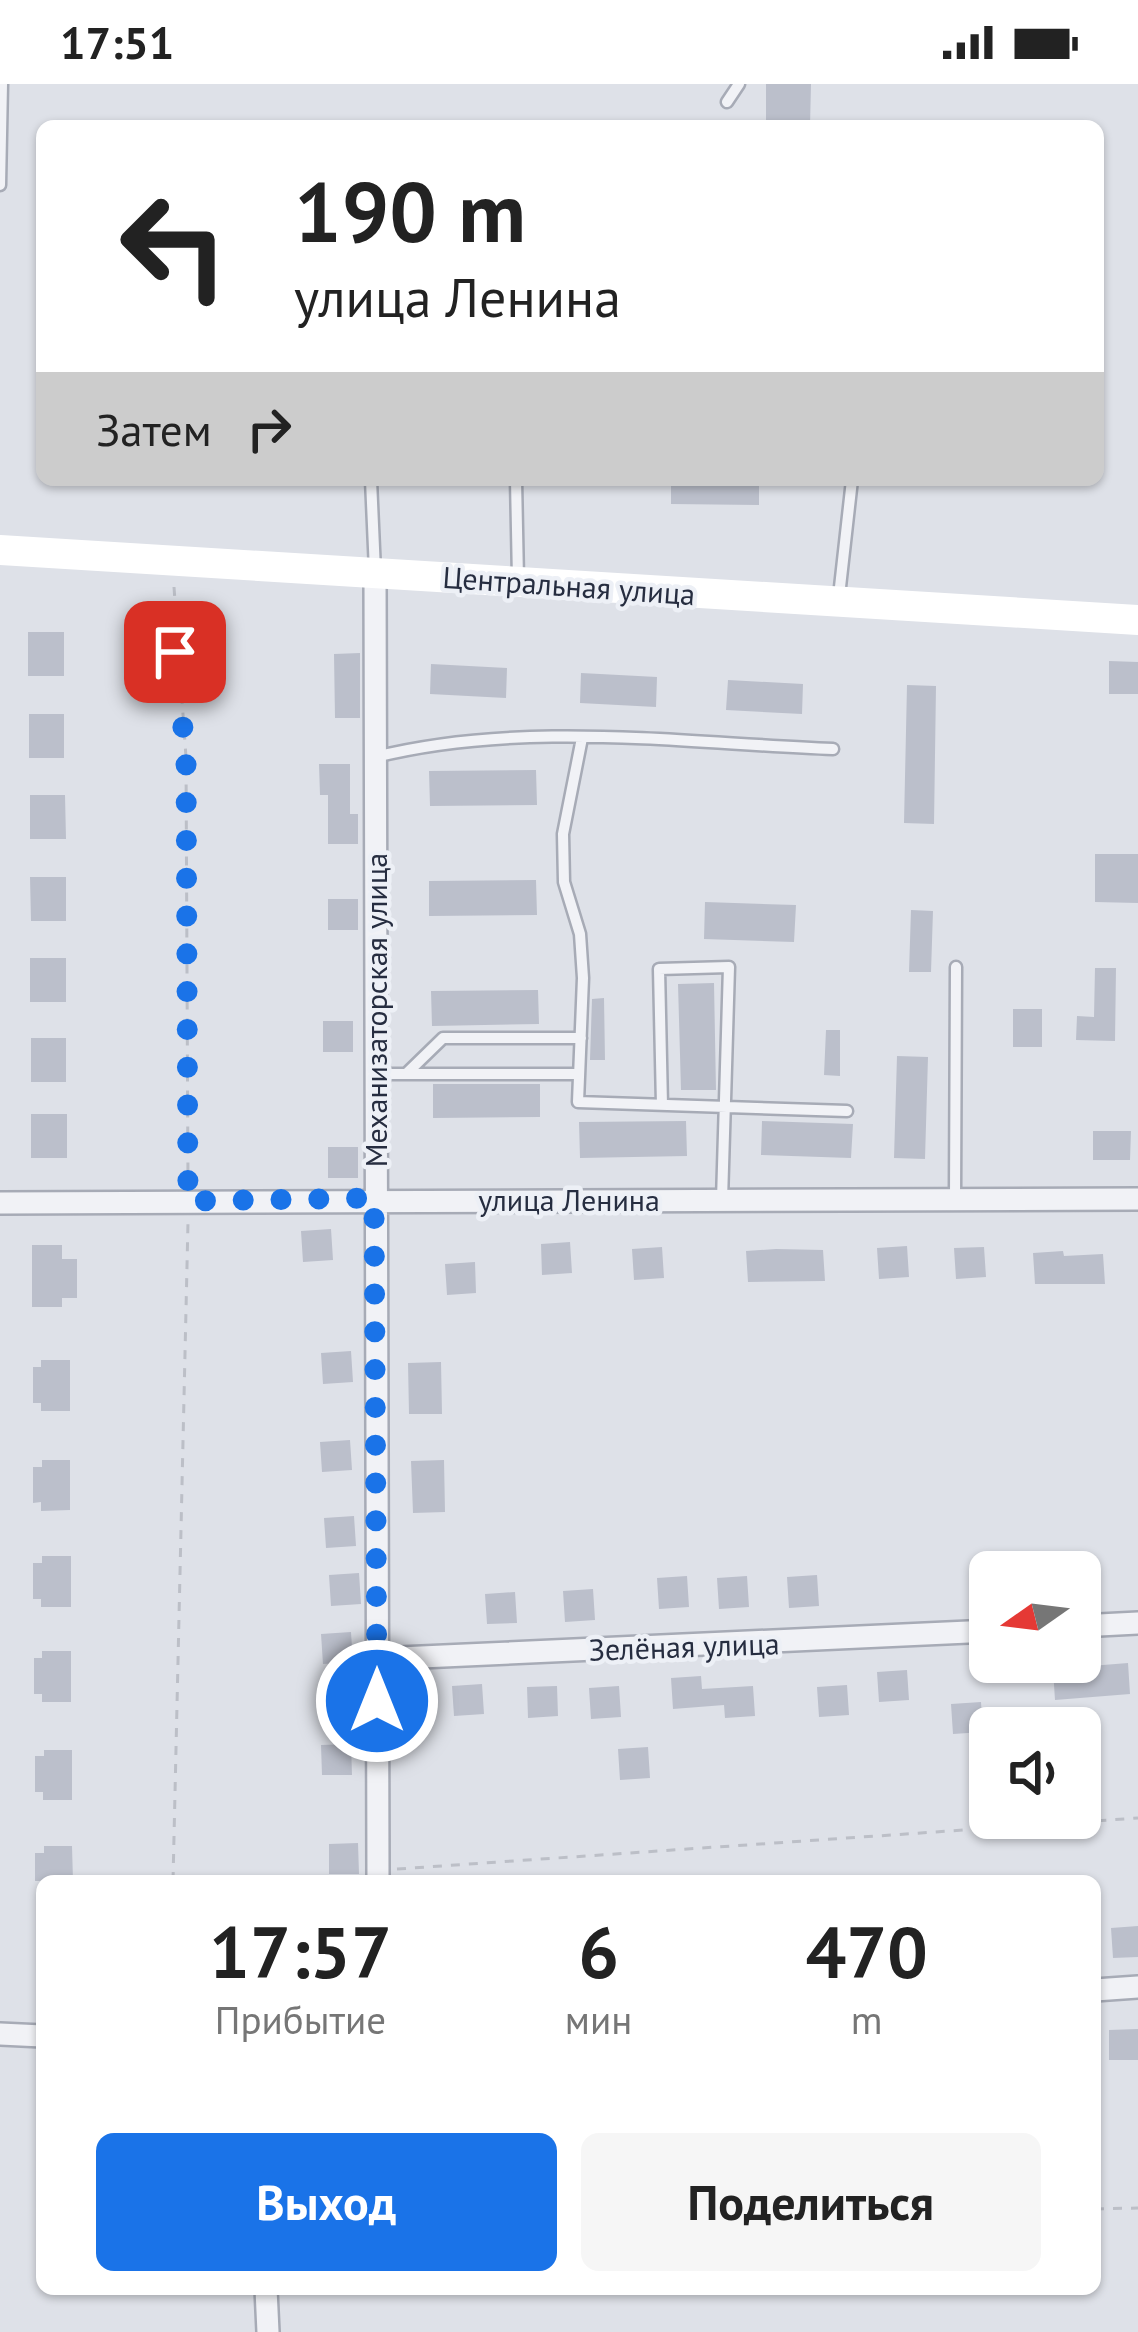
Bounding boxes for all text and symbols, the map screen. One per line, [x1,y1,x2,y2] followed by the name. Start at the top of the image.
[60,13,174,71] text: 17:51
[294,156,526,265] text: 190 m
[96,168,252,324] icon: left
[294,262,621,332] text: улица Ленина
[236,396,302,462] icon: right
[96,400,212,458] text: Затем
[441,557,697,613] street label: Центральная улица
[124,601,226,703] pin
[142,619,208,685] icon: arrive
[356,853,395,1167] street label: Механизаторская улица
[478,1180,660,1219] street label: улица Ленина
[969,1551,1101,1683] north arrow
[969,1551,1101,1839] map controls
[588,1623,780,1669] street label: Зелёная улица
[314,1638,440,1764] position arrow
[969,1707,1101,1839] button: sound
[209,1905,392,1998] text: 17:57
[578,1905,619,1998] text: 6
[805,1905,928,1998] text: 470
[215,1994,386,2045] text: Прибытие
[565,1994,632,2045] text: мин
[851,1994,883,2045] text: m
[96,2133,557,2271] button: Выход
[581,2133,1041,2271] button: Поделиться

